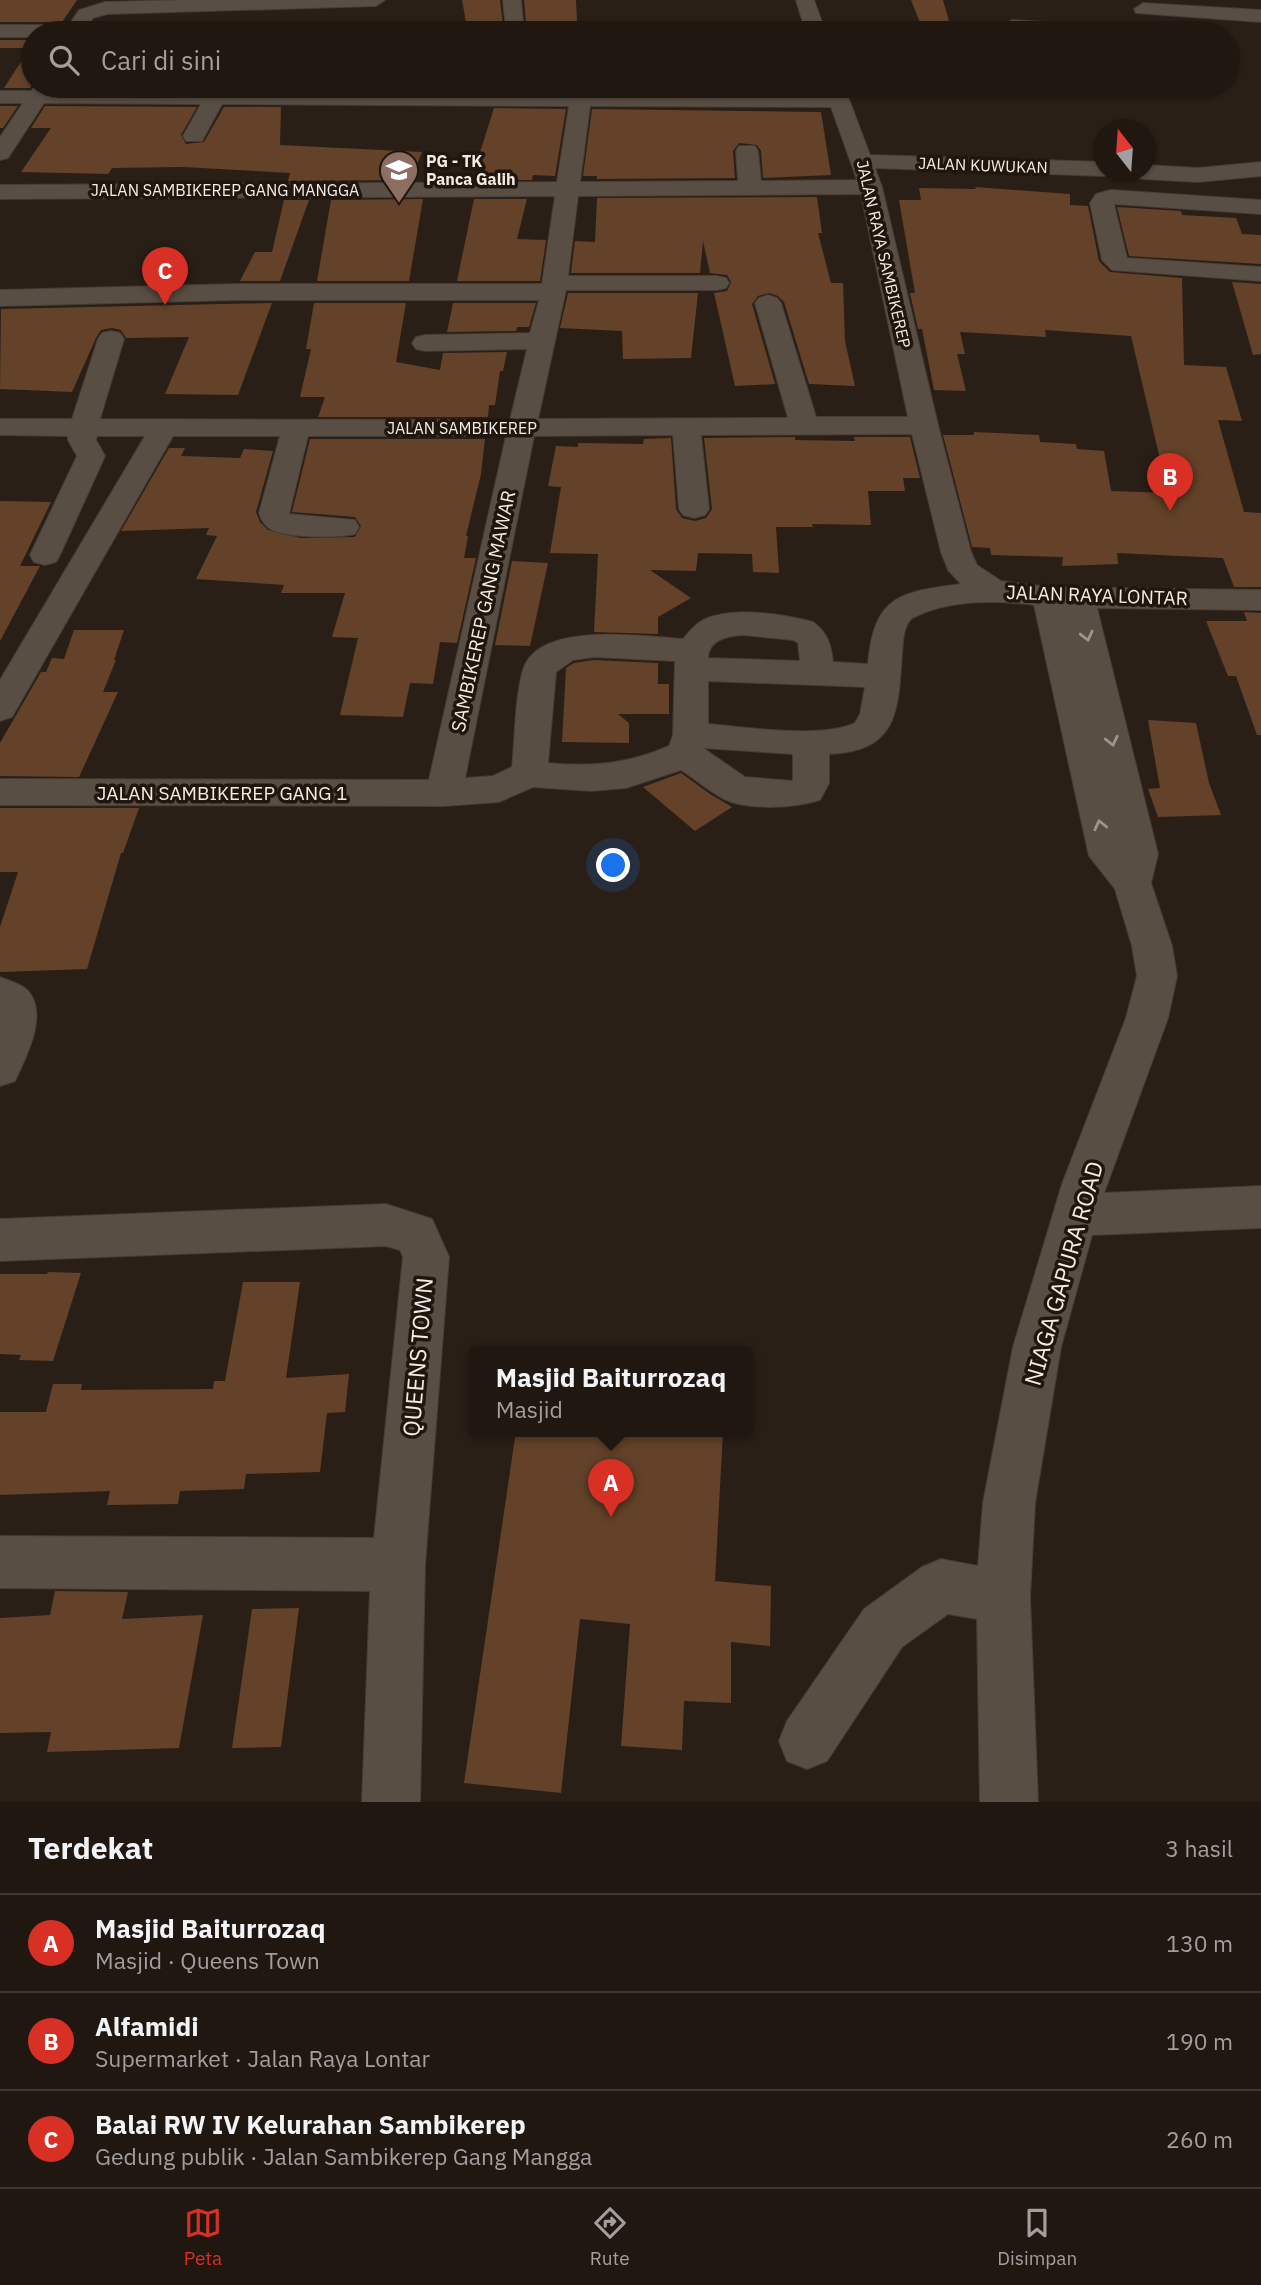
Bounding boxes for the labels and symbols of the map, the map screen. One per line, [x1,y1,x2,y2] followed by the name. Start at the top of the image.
[1093,119,1156,182] north arrow
[378,149,420,204] school or university icon: PG - TK Panca Galih
[426,151,516,189] place label: PG - TK Panca Galih
[918,153,1048,177] street label: JALAN KUWUKAN
[853,158,915,350] street label: JALAN RAYA SAMBIKEREP
[91,180,359,200] street label: JALAN SAMBIKEREP GANG MANGGA
[142,247,188,305] pin: C
[387,418,537,438] street label: JALAN SAMBIKEREP
[1147,453,1193,511] pin: B
[446,488,520,734] street label: SAMBIKEREP GANG MAWAR
[1006,580,1188,610] street label: JALAN RAYA LONTAR
[1079,630,1093,642] one-way arrow
[1104,735,1118,747] one-way arrow
[97,781,347,805] street label: JALAN SAMBIKEREP GANG 1
[1094,819,1109,831] one-way arrow
[596,848,630,882] your location
[1017,1157,1109,1389] street label: NIAGA GAPURA ROAD
[395,1276,439,1438] street label: QUEENS TOWN
[588,1459,634,1517] pin: A

